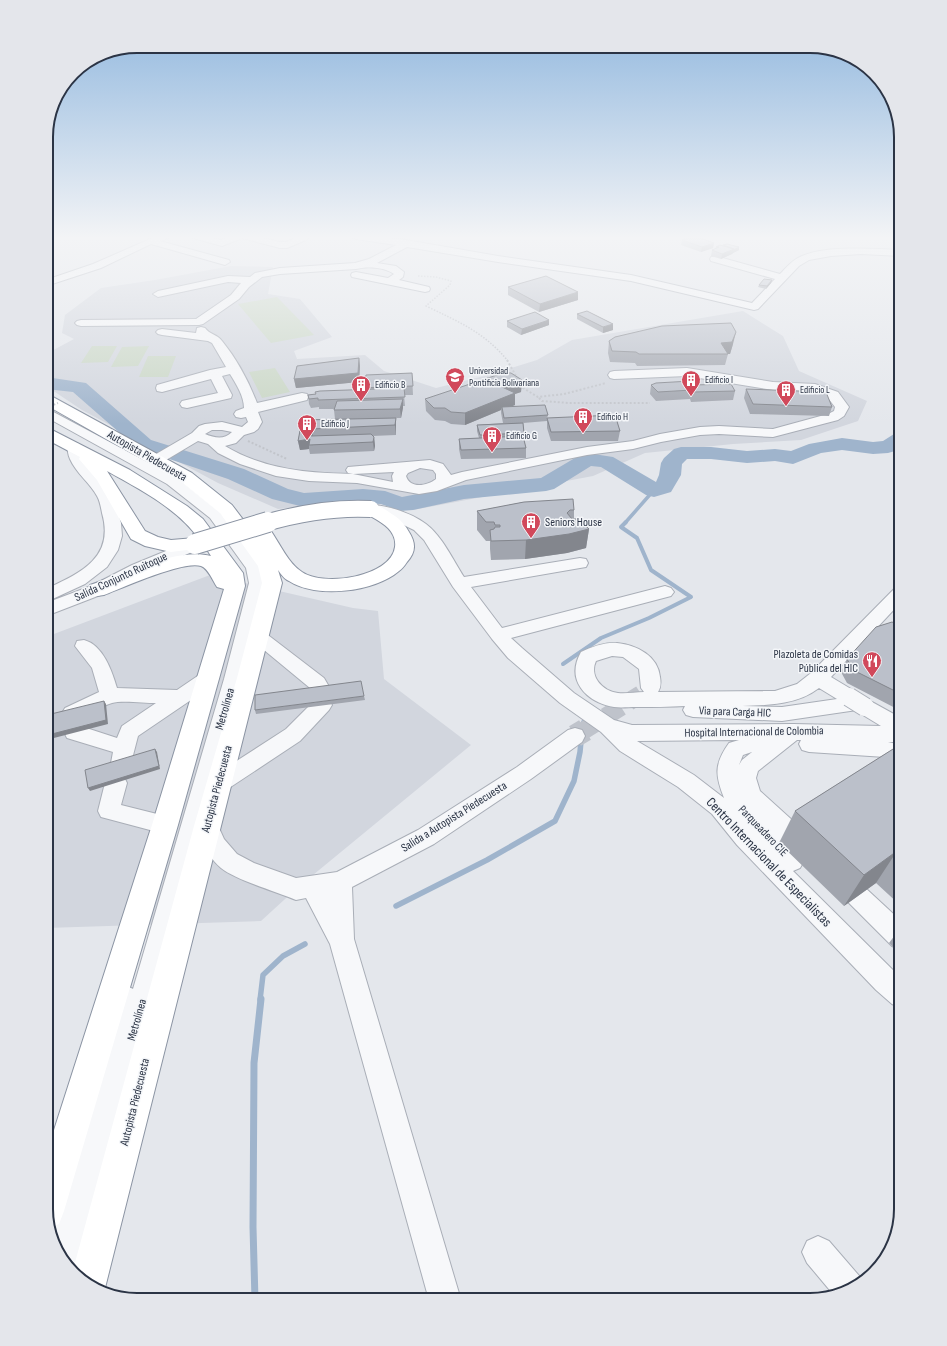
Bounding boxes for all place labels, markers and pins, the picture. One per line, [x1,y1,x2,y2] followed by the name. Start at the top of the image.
[469,365,539,389] place label: Universidad Pontificia Bolivariana
[444,366,466,394] school or university icon: Universidad Pontificia Bolivariana
[680,369,702,397] building icon: Edificio I
[350,374,372,402] building icon: Edificio B
[705,374,733,386] place label: Edificio I
[375,379,406,391] place label: Edificio B
[775,379,797,407] building icon: Edificio L
[800,384,830,396] place label: Edificio L
[572,406,594,434] building icon: Edificio H
[597,411,628,423] place label: Edificio H
[296,413,318,441] building icon: Edificio J
[321,418,349,430] place label: Edificio J
[481,425,503,453] building icon: Edificio G
[506,430,537,442] place label: Edificio G
[520,511,542,539] building icon: Seniors House
[545,515,602,530] place label: Seniors House
[774,647,858,676] place label: Plazoleta de Comidas Pública del HIC
[861,650,883,678] restaurant icon: Plazoleta de Comidas Pública del HIC

